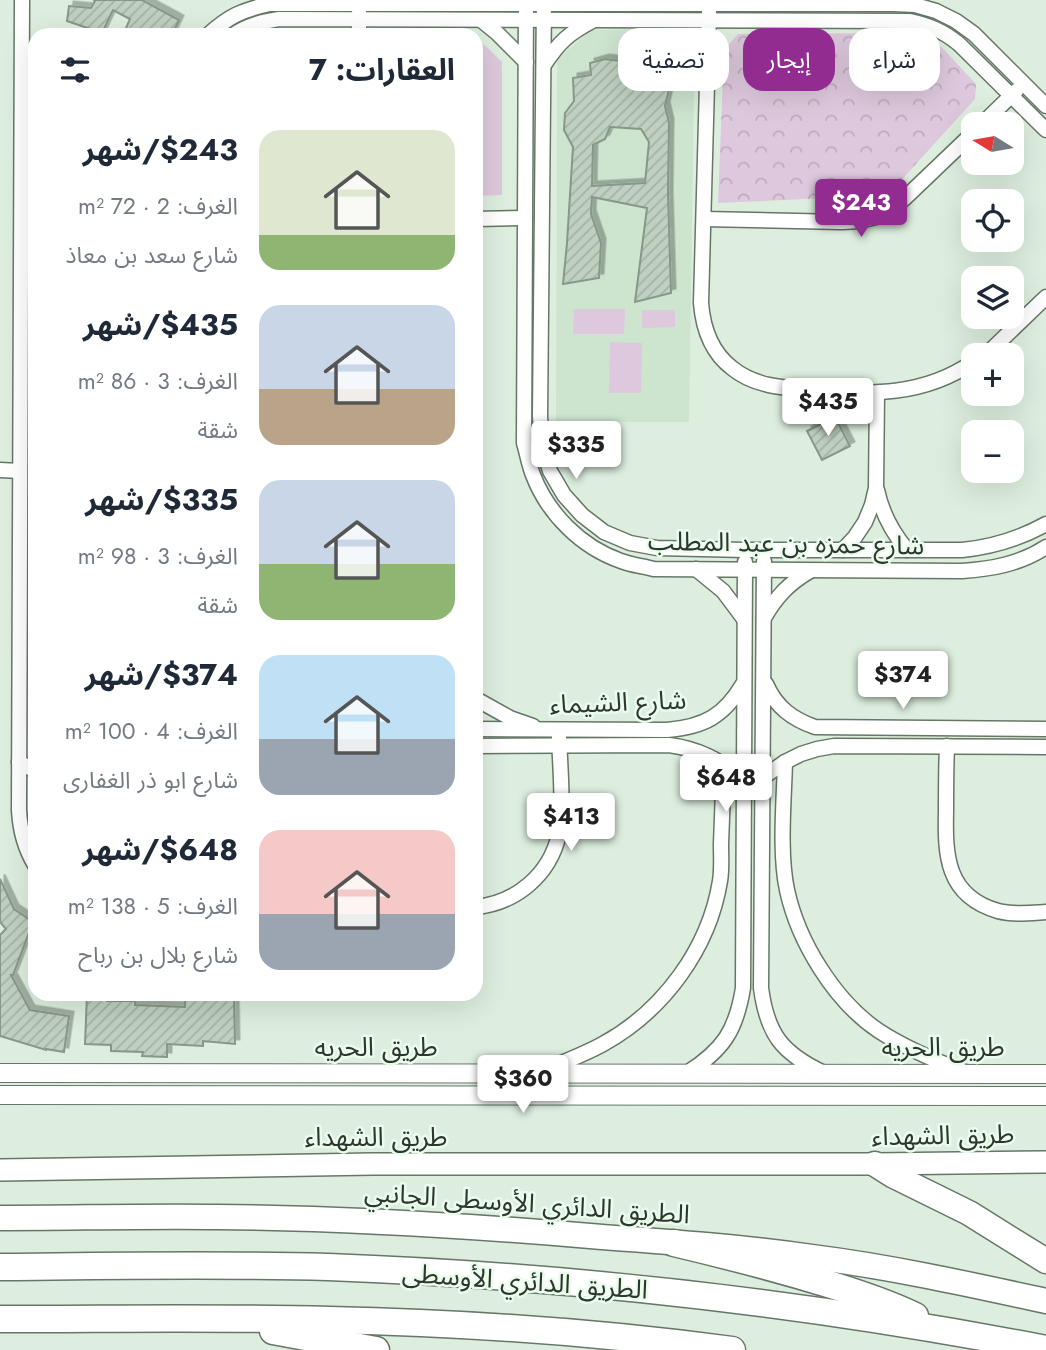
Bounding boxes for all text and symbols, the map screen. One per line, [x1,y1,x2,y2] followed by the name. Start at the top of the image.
[618,28,729,91] chip: تصفية
[743,28,835,91] chip: إيجار
[849,28,940,91] chip: شراء
[309,48,455,91] text: العقارات: 7
[56,51,94,89] icon: filters
[961,112,1024,175] north arrow
[961,112,1024,483] map controls
[83,128,238,171] text: $243/شهر
[315,158,399,242] icon: home
[820,180,902,239] pin: $243
[831,185,891,219] text: $243
[78,189,238,223] text: الغرف: 2 · 72 m²
[961,189,1024,252] button: locate
[66,238,238,272] text: شارع سعد بن معاذ
[961,266,1024,329] button: layers
[83,303,238,346] text: $435/شهر
[315,333,399,417] icon: home
[961,343,1024,406] button: +
[78,364,238,398] text: الغرف: 3 · 86 m²
[787,378,869,438] pin: $435
[798,384,858,418] text: $435
[197,413,238,447] text: شقة
[961,420,1024,483] button: −
[535,421,617,481] pin: $335
[547,427,605,461] text: $335
[85,478,238,521] text: $335/شهر
[315,508,399,592] icon: home
[647,522,925,564] street label: شارع حمزه بن عبد المطلب
[78,539,238,573] text: الغرف: 3 · 98 m²
[197,588,238,622] text: شقة
[862,652,944,711] pin: $374
[85,653,238,696] text: $374/شهر
[874,657,932,691] text: $374
[549,681,687,723] street label: شارع الشيماء
[315,683,399,767] icon: home
[65,714,238,748] text: الغرف: 4 · 100 m²
[685,754,767,814] pin: $648
[696,760,756,794] text: $648
[63,763,238,797] text: شارع ابو ذر الغفارى
[530,794,612,853] pin: $413
[543,799,599,833] text: $413
[82,828,238,871] text: $648/شهر
[315,858,399,942] icon: home
[68,889,238,923] text: الغرف: 5 · 138 m²
[78,938,238,972] text: شارع بلال بن رباح
[314,1028,438,1066] street label: طريق الحريه
[881,1028,1005,1066] street label: طريق الحريه
[482,1056,564,1115] pin: $360
[493,1061,553,1095] text: $360
[871,1115,1015,1155] street label: طريق الشهداء
[305,1118,447,1156] street label: طريق الشهداء
[363,1173,691,1234] street label: الطريق الدائري الأوسطى الجانبي
[401,1253,649,1310] street label: الطريق الدائري الأوسطى

